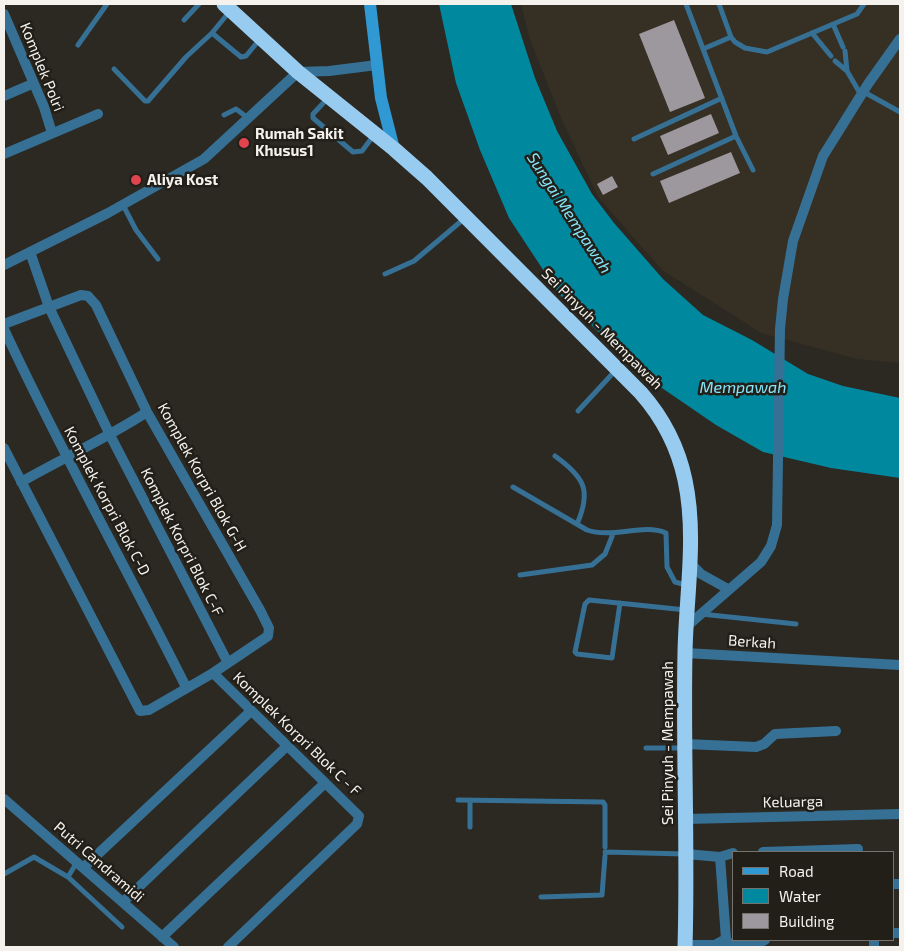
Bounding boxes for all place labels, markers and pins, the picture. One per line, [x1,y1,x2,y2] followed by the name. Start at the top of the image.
[255,125,344,160] place label: Rumah Sakit Khusus1
[237,136,251,150] marker: Rumah Sakit Khusus1
[147,171,218,189] place label: Aliya Kost
[129,173,143,187] marker: Aliya Kost

